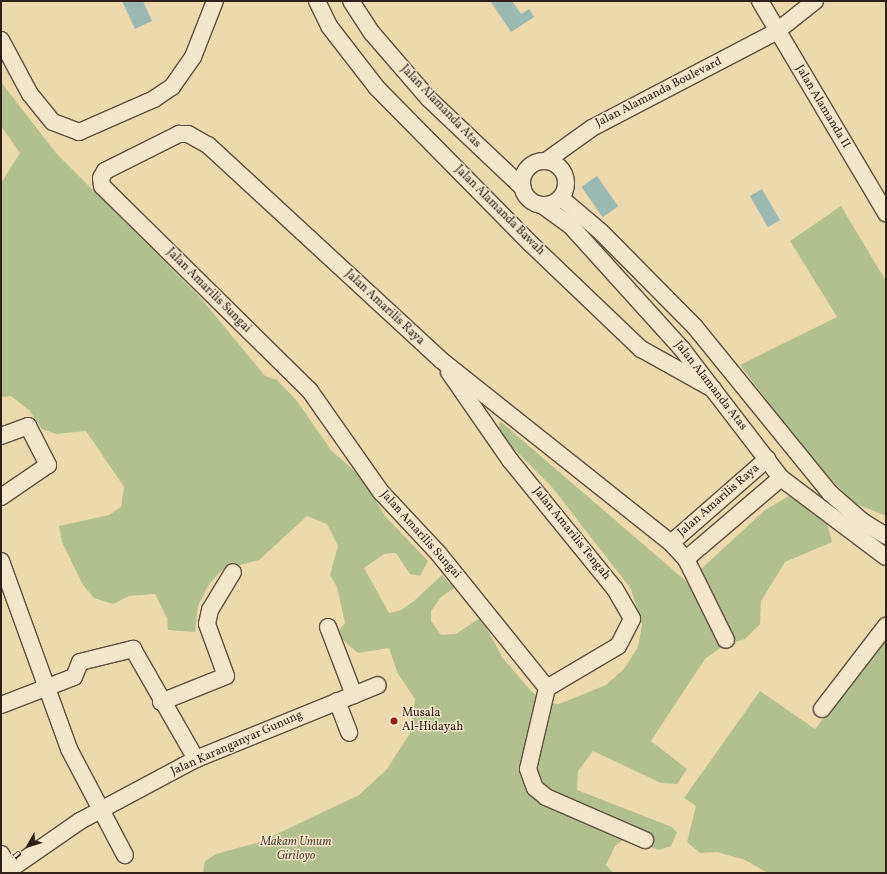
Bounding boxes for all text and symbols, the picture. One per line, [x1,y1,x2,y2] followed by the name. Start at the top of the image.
[593,55,725,131] street label: Jalan Alamanda Boulevard
[397,63,483,151] street label: Jalan Alamanda Atas
[792,63,852,151] street label: Jalan Alamanda II
[451,163,547,259] street label: Jalan Alamanda Bawah
[163,246,253,336] street label: Jalan Amarilis Sungai
[341,267,427,349] street label: Jalan Amarilis Raya
[671,338,749,434] street label: Jalan Alamanda Atas
[675,462,763,540] street label: Jalan Amarilis Raya
[529,484,613,584] street label: Jalan Amarilis Tengah
[377,488,463,582] street label: Jalan Amarilis Sungai
[402,707,463,735] place label: Musala Al-Hidayah
[169,708,305,780] street label: Jalan Karanganyar Gunung
[389,716,399,726] marker: Musala Al-Hidayah
[8,826,48,866] north arrow
[261,836,331,864] park label: Makam Umum Giriloyo
[10,846,26,862] text: U

